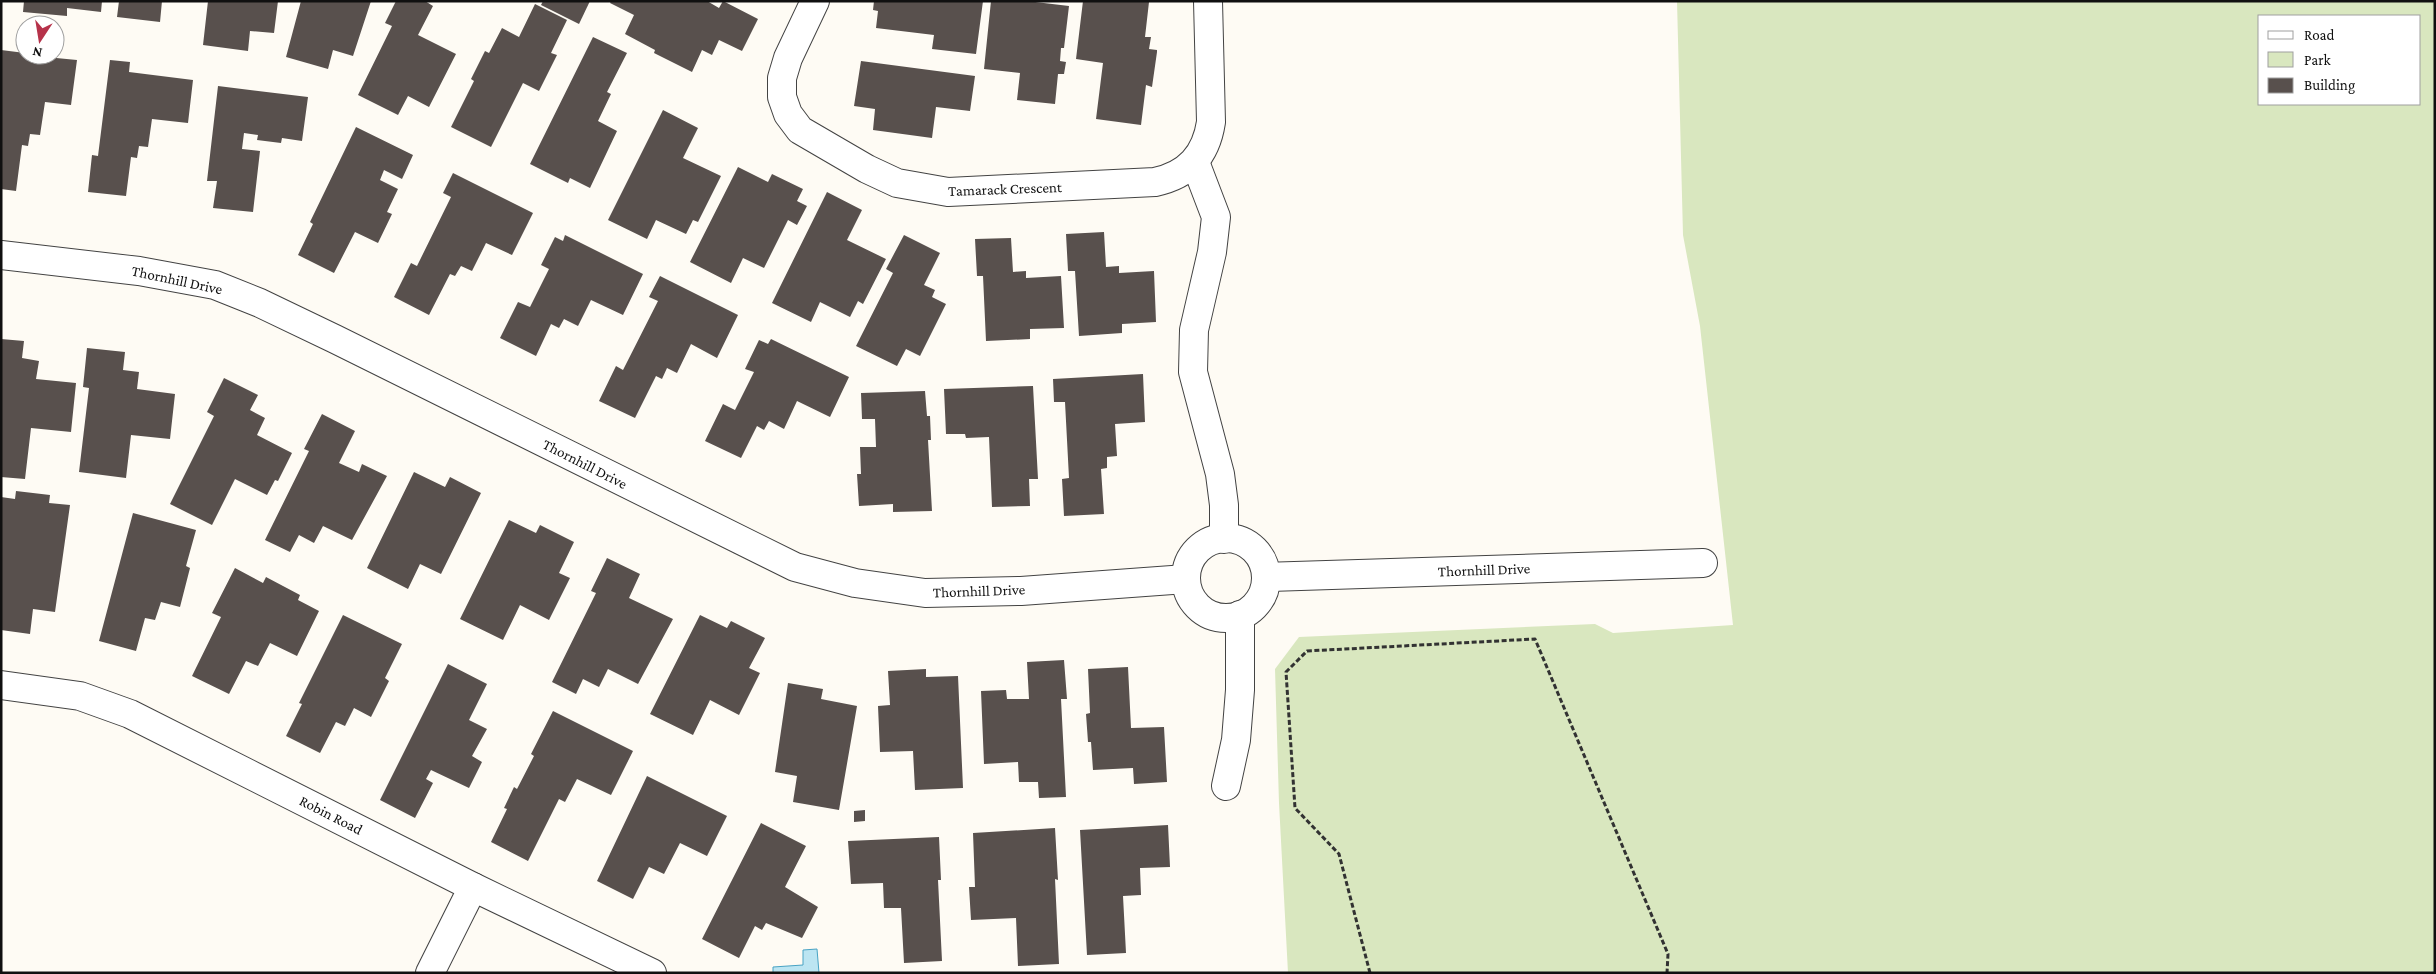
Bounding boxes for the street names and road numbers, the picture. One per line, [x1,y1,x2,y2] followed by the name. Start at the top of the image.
[948,179,1063,199] street label: Tamarack Crescent
[130,263,224,298] street label: Thornhill Drive
[540,436,630,492] street label: Thornhill Drive
[1438,560,1531,580] street label: Thornhill Drive
[933,581,1026,601] street label: Thornhill Drive
[297,792,365,838] street label: Robin Road

